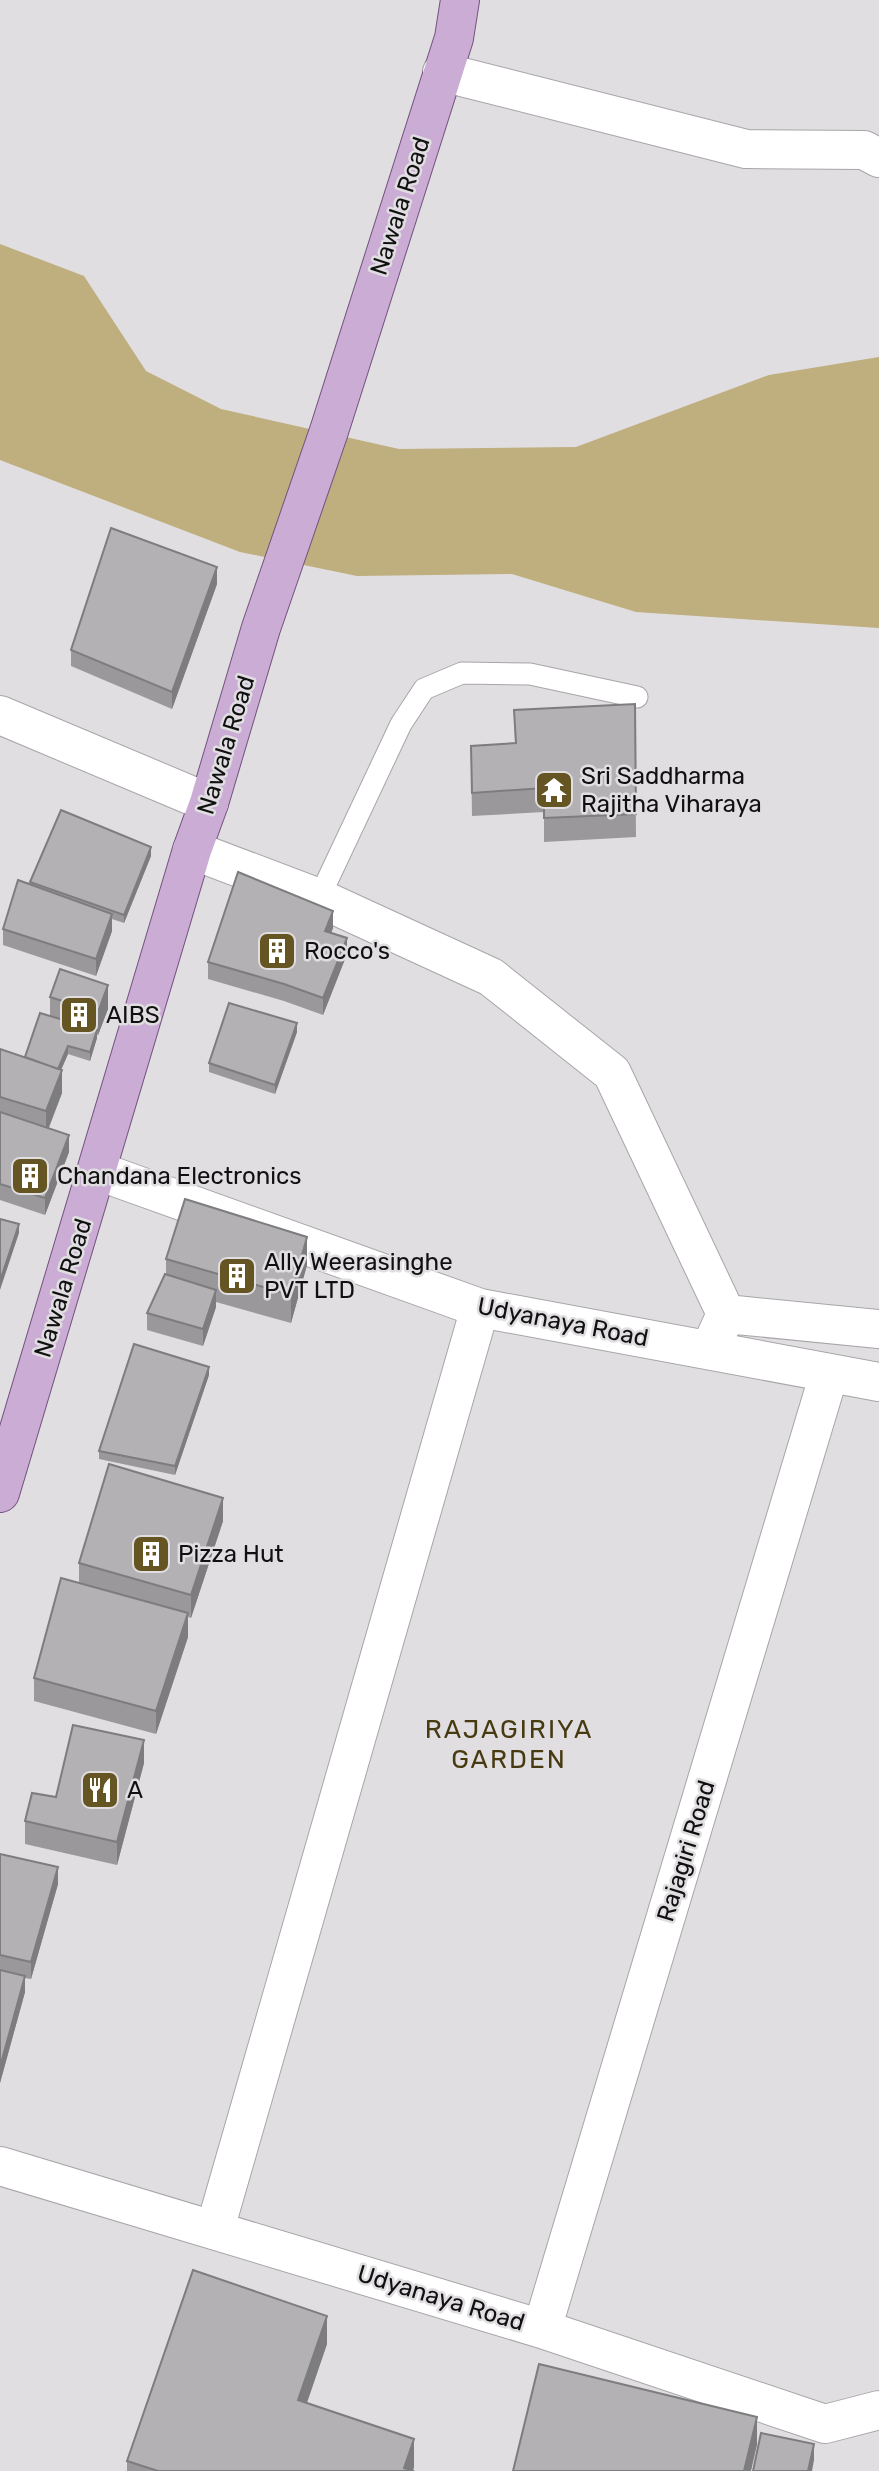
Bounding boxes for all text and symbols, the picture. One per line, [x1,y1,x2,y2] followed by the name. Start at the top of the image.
[364,133,436,279] street label: Nawala Road
[192,672,260,818] street label: Nawala Road
[581,762,762,818] place label: Sri Saddharma Rajitha Viharaya
[533,769,575,811] temple icon: Sri Saddharma Rajitha Viharaya
[256,930,298,972] building icon: Rocco's
[304,937,390,965] place label: Rocco's
[58,994,100,1036] building icon: AIBS
[106,1001,160,1029] place label: AIBS
[9,1155,51,1197] building icon: Chandana Electronics
[57,1162,302,1190] place label: Chandana Electronics
[29,1215,97,1361] street label: Nawala Road
[264,1248,453,1304] place label: Ally Weerasinghe PVT LTD
[216,1255,258,1297] building icon: Ally Weerasinghe PVT LTD
[475,1292,651,1352] street label: Udyanaya Road
[130,1533,172,1575] building icon: Pizza Hut
[178,1540,284,1568] place label: Pizza Hut
[425,1714,593,1775] district label: RAJAGIRIYA GARDEN
[79,1769,121,1811] restaurant icon: A
[127,1776,143,1804] place label: A
[651,1777,721,1925] street label: Rajagiri Road
[354,2259,528,2337] street label: Udyanaya Road

